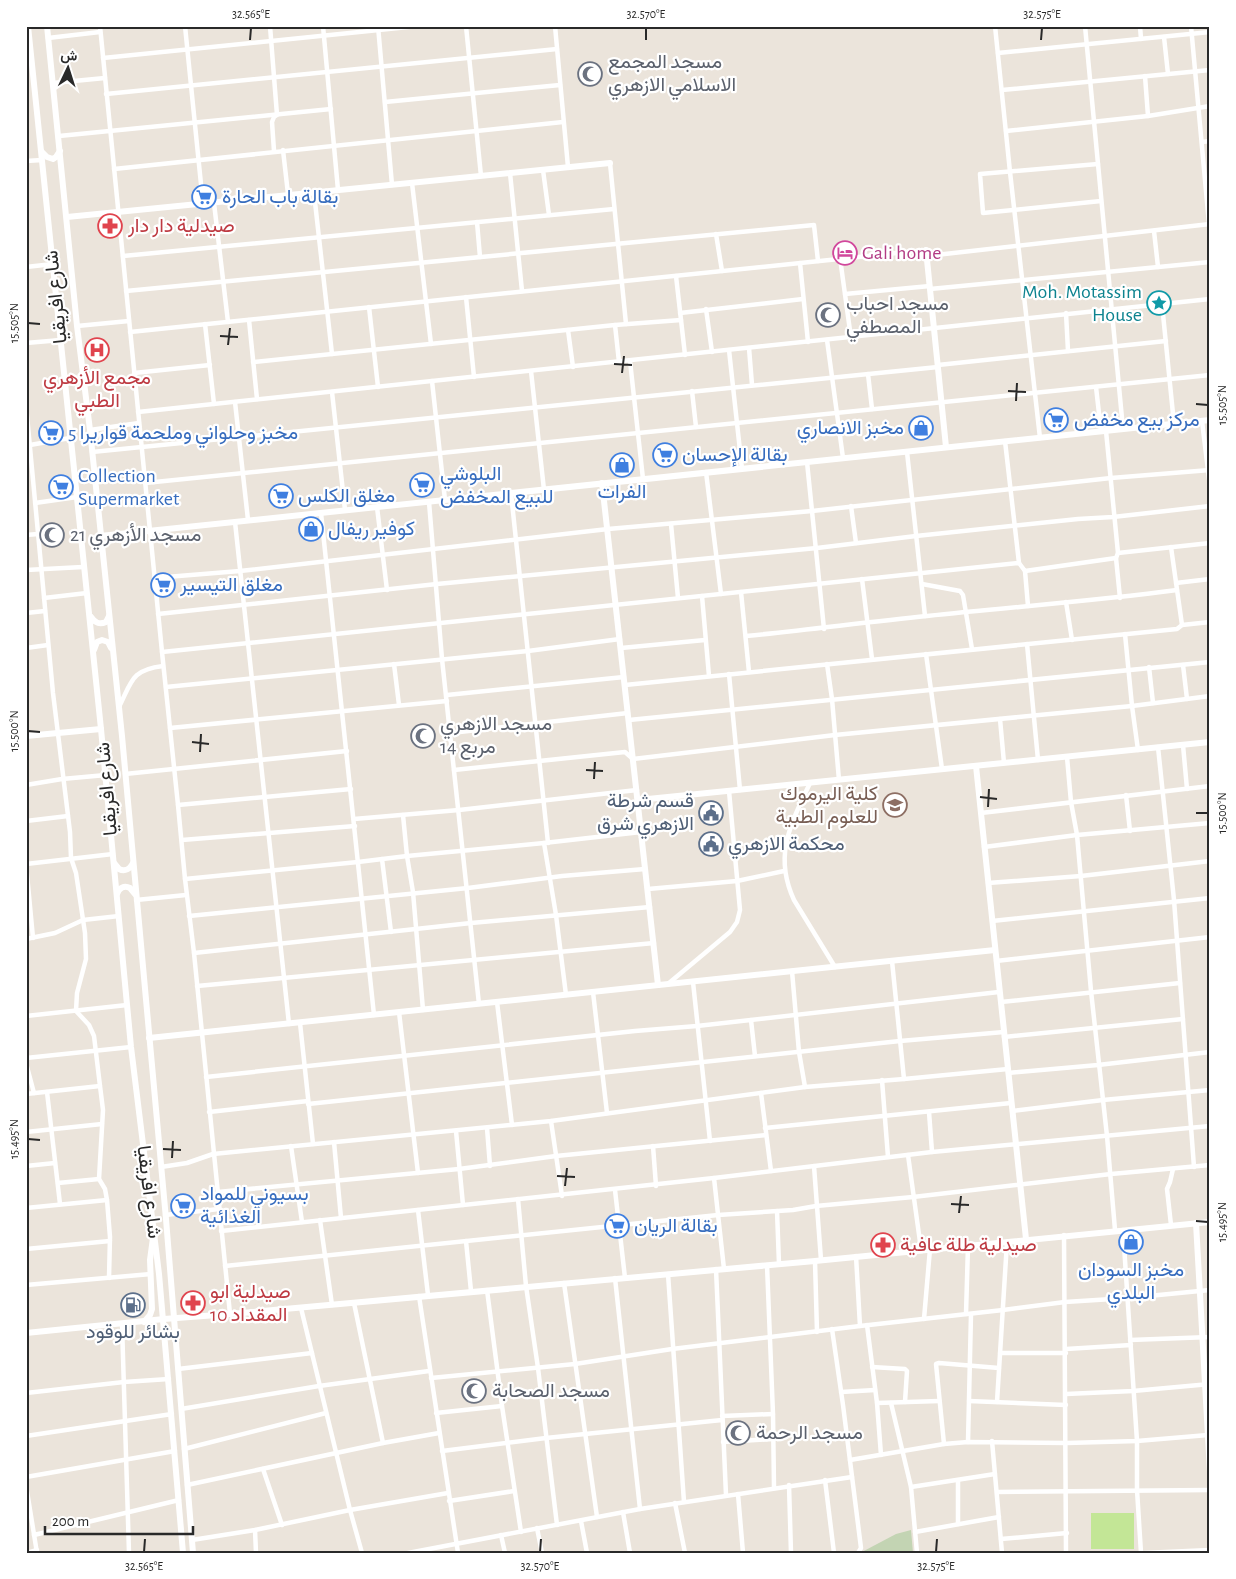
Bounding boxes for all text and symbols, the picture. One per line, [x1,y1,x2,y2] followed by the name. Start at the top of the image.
[232,8,270,20] text: 32.565°E
[627,8,666,20] text: 32.570°E
[1023,8,1061,20] text: 32.575°E
[42,42,92,92] north arrow
[60,48,78,65] text: ش
[608,52,736,101] place label: مسجد المجمع الاسلامي الازهري
[577,61,603,87] mosque icon: مسجد المجمع الاسلامي الازهري
[191,184,217,210] supermarket icon: بقالة باب الحارة
[222,187,338,209] place label: بقالة باب الحارة
[97,213,123,239] pharmacy icon: صيدلية دار دار
[127,216,235,238] place label: صيدلية دار دار
[832,240,858,266] hotel icon: Gali home
[862,243,941,263] place label: Gali home
[41,249,74,345] street label: شارع افريقيا
[1022,282,1142,325] place label: Moh. Motassim House
[1146,290,1172,316] place icon: Moh. Motassim House
[846,294,949,343] place label: مسجد احباب المصطفي
[815,302,841,328] mosque icon: مسجد احباب المصطفي
[8,303,20,343] text: 15.505°N
[84,337,110,363] hospital icon: مجمع الأزهري الطبي
[43,366,151,417] place label: مجمع الأزهري الطبي
[1216,385,1228,425] text: 15.505°N
[1043,407,1069,433] supermarket icon: مركز بيع مخفض
[1074,410,1200,433] place label: مركز بيع مخفض
[908,415,934,441] shop icon: مخبز الانصاري
[797,418,904,444] place label: مخبز الانصاري
[38,420,64,446] supermarket icon: مخبز وحلواني وملحمة قواريرا 5
[68,423,298,449] place label: مخبز وحلواني وملحمة قواريرا 5
[652,442,678,468] supermarket icon: بقالة الإحسان
[682,445,788,467] place label: بقالة الإحسان
[609,452,635,478] shop icon: الفرات
[440,464,554,510] place label: البلوشي للبيع المخفض
[78,466,180,509] place label: Collection Supermarket
[409,472,435,498] supermarket icon: البلوشي للبيع المخفض
[48,474,74,500] supermarket icon: Collection Supermarket
[598,482,646,504] place label: الفرات
[268,483,294,509] supermarket icon: مغلق الكلس
[298,486,395,507] place label: مغلق الكلس
[298,516,324,542] shop icon: كوفير ريفال
[328,519,415,541] place label: كوفير ريفال
[39,522,65,548] mosque icon: مسجد الأزهري 21
[70,523,201,551] place label: مسجد الأزهري 21
[150,572,176,598] supermarket icon: مغلق التيسير
[179,575,283,597] place label: مغلق التيسير
[8,710,20,752] text: 15.500°N
[440,714,552,760] place label: مسجد الازهري مربع 14
[410,723,436,749] mosque icon: مسجد الازهري مربع 14
[93,741,124,837] street label: شارع افريقيا
[776,784,878,829] place label: كلية اليرموك للعلوم الطبية
[597,791,694,840] place label: قسم شرطة الازهري شرق
[882,792,908,818] school or university icon: كلية اليرموك للعلوم الطبية
[1216,792,1228,834] text: 15.500°N
[698,800,724,826] public building icon: قسم شرطة الازهري شرق
[698,831,724,857] public building icon: محكمة الازهري
[728,834,845,860] place label: محكمة الازهري
[8,1119,20,1159] text: 15.495°N
[130,1144,165,1240] street label: شارع افريقيا
[200,1184,309,1228] place label: بسيوني للمواد الغذائية
[170,1193,196,1219] supermarket icon: بسيوني للمواد الغذائية
[1216,1202,1228,1242] text: 15.495°N
[604,1213,630,1239] supermarket icon: بقالة الريان
[634,1216,718,1238] place label: بقالة الريان
[1118,1229,1144,1255] shop icon: مخبز السودان البلدي
[870,1232,896,1258] pharmacy icon: صيدلية طلة عافية
[900,1235,1037,1256] place label: صيدلية طلة عافية
[1078,1260,1184,1309] place label: مخبز السودان البلدي
[210,1282,291,1325] place label: صيدلية ابو المقداد 10
[180,1290,206,1316] pharmacy icon: صيدلية ابو المقداد 10
[120,1292,146,1318] fuel station icon: بشائر للوقود
[86,1322,180,1344] place label: بشائر للوقود
[461,1378,487,1404] mosque icon: مسجد الصحابة
[492,1381,610,1402] place label: مسجد الصحابة
[725,1420,751,1446] mosque icon: مسجد الرحمة
[756,1423,863,1445] place label: مسجد الرحمة
[45,1504,192,1536] scale bar
[52,1514,89,1529] text: 200 m
[125,1560,163,1572] text: 32.565°E
[521,1560,560,1572] text: 32.570°E
[917,1560,955,1572] text: 32.575°E

